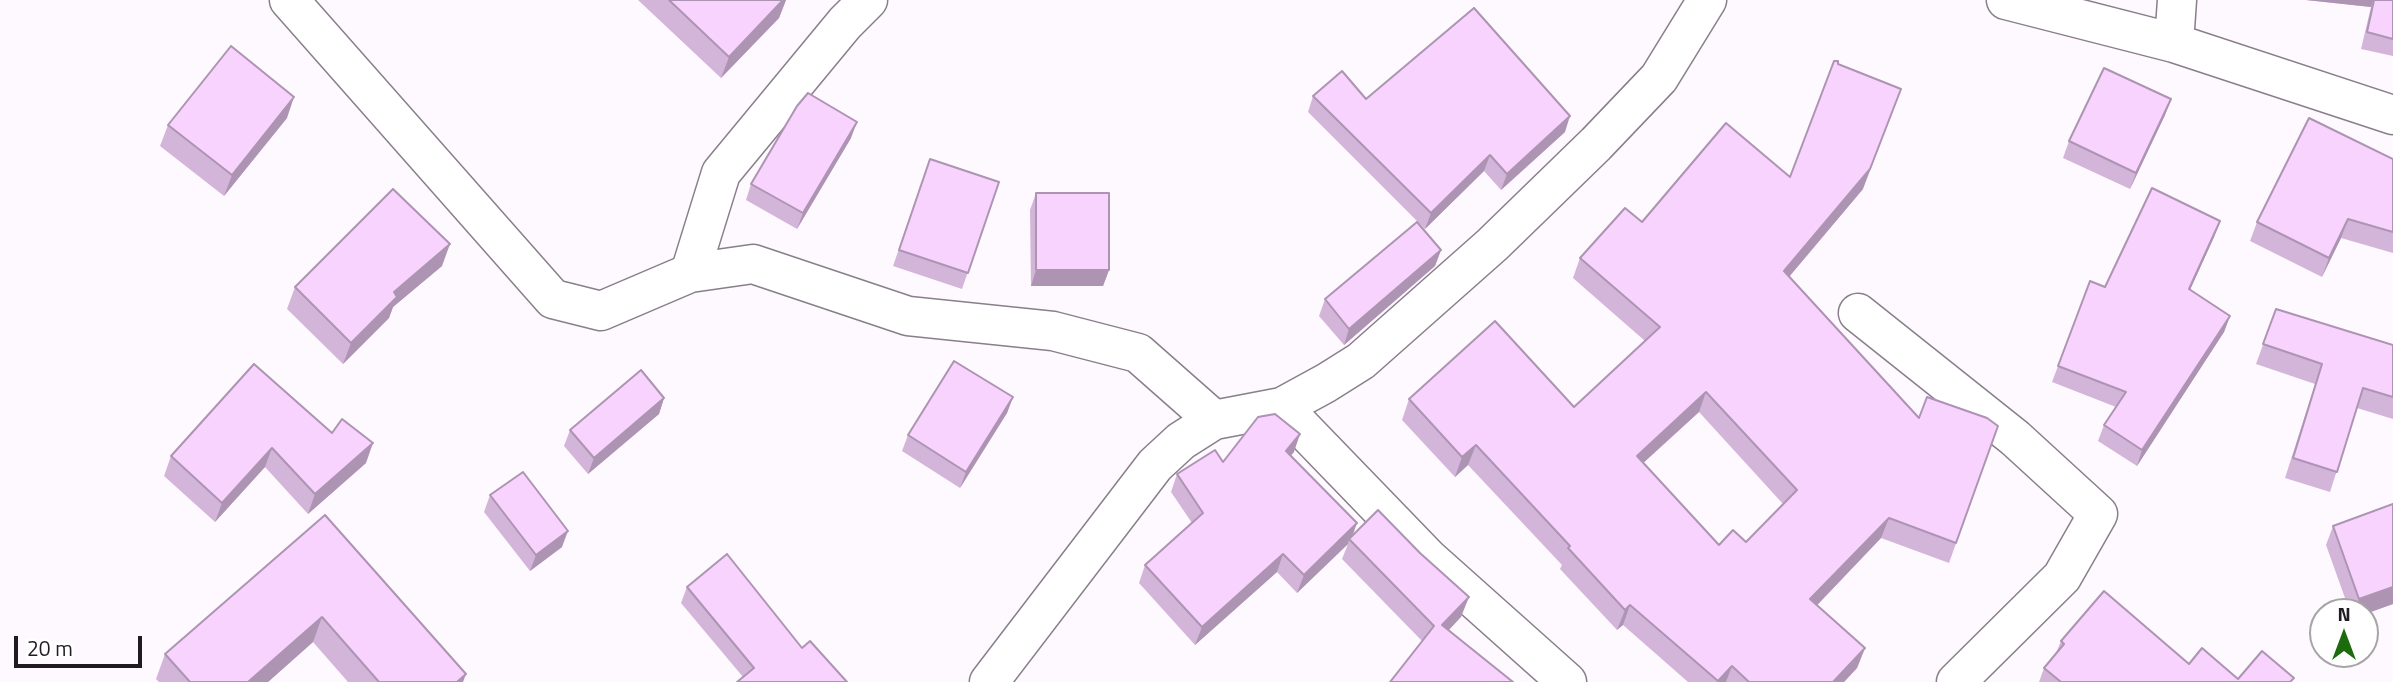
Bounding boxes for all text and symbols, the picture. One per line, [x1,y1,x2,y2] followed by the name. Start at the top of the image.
[2309,598,2379,668] north arrow
[2337,599,2351,628] text: N
[18,622,145,666] scale bar
[27,632,73,664] text: 20 m

